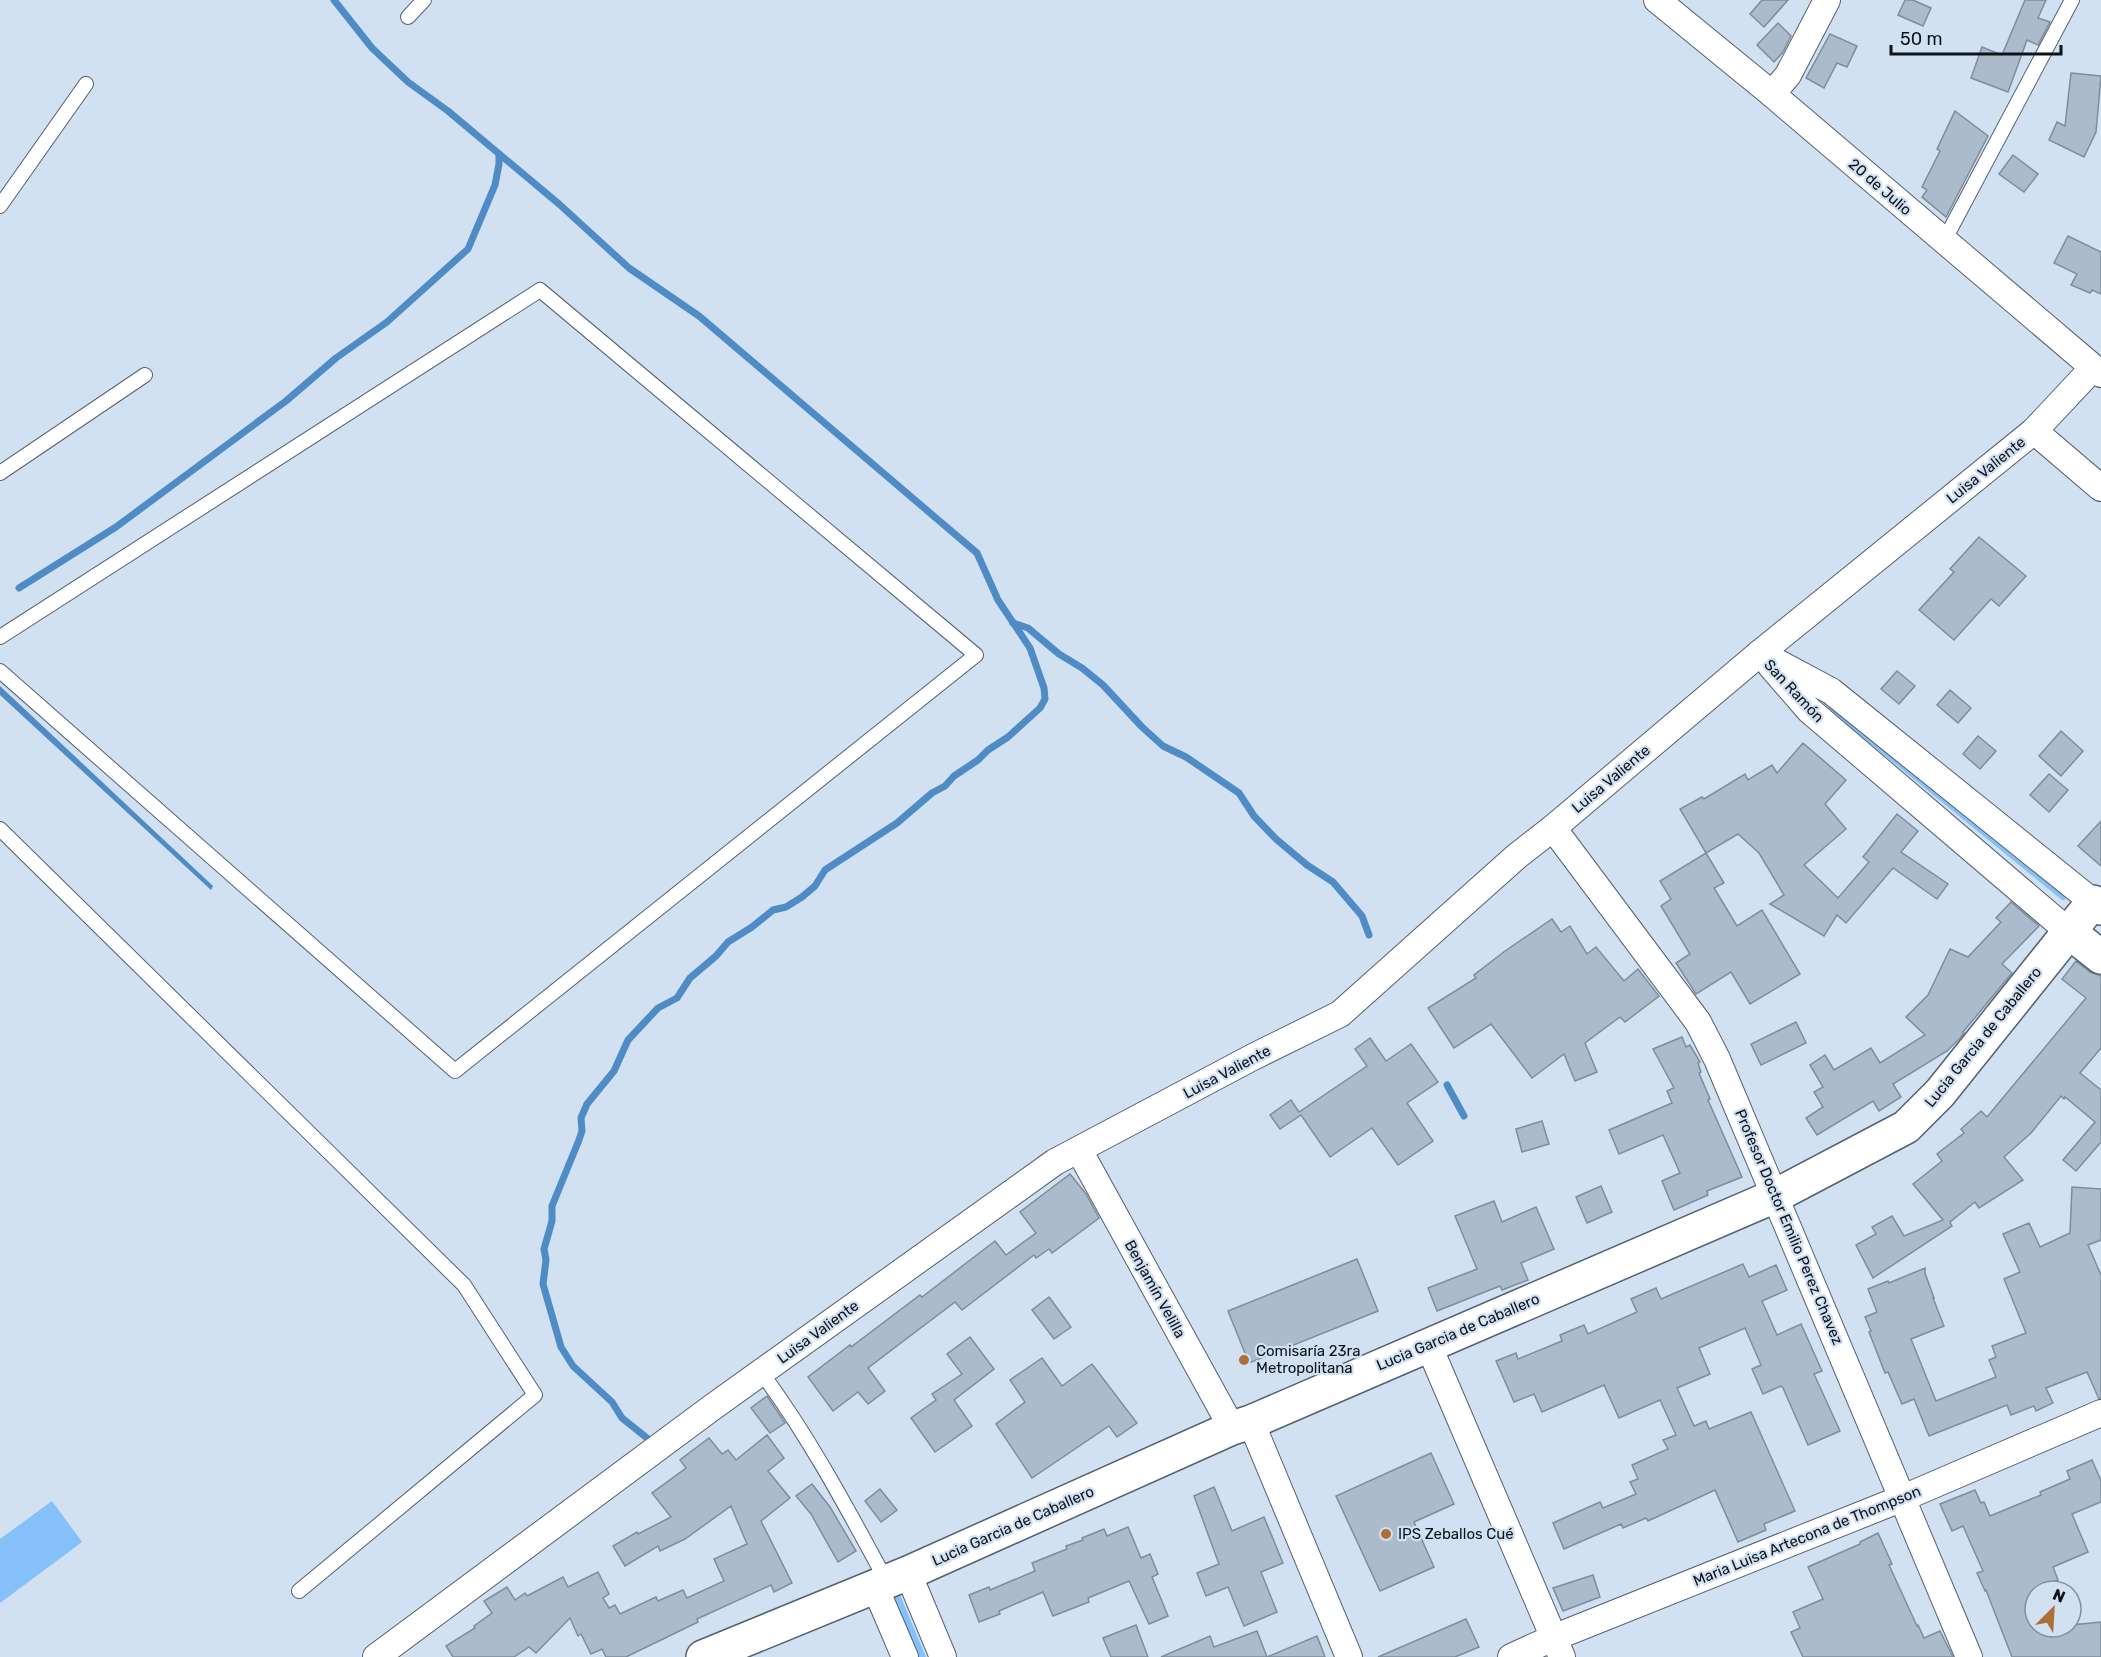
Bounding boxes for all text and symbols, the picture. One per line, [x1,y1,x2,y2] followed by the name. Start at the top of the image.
[1891,18,2060,56] scale bar
[1900,28,1943,50] text: 50 m
[1845,155,1915,219] street label: 20 de Julio
[1943,433,2029,507] street label: Luisa Valiente
[1760,656,1828,726] street label: San Ramón
[1568,741,1654,817] street label: Luisa Valiente
[1921,963,2045,1111] street label: Lucia Garcia de Caballero
[1180,1041,1274,1103] street label: Luisa Valiente
[1731,1107,1847,1348] street label: Profesor Doctor Emilio Perez Chavez
[1121,1237,1189,1341] street label: Benjamín Velilla
[1374,1289,1542,1375] street label: Lucia Garcia de Caballero
[774,1296,862,1368] street label: Luisa Valiente
[1256,1342,1360,1377] place label: Comisaría 23ra Metropolitana
[1237,1353,1251,1367] marker: Comisaría 23ra Metropolitana
[929,1482,1097,1570] street label: Lucia Garcia de Caballero
[1691,1482,1923,1590] street label: Maria Luisa Artecona de Thompson
[1398,1525,1514,1543] place label: IPS Zeballos Cué
[1379,1527,1393,1541] marker: IPS Zeballos Cué
[2023,1579,2083,1639] north arrow
[2050,1585,2068,1607] text: N

